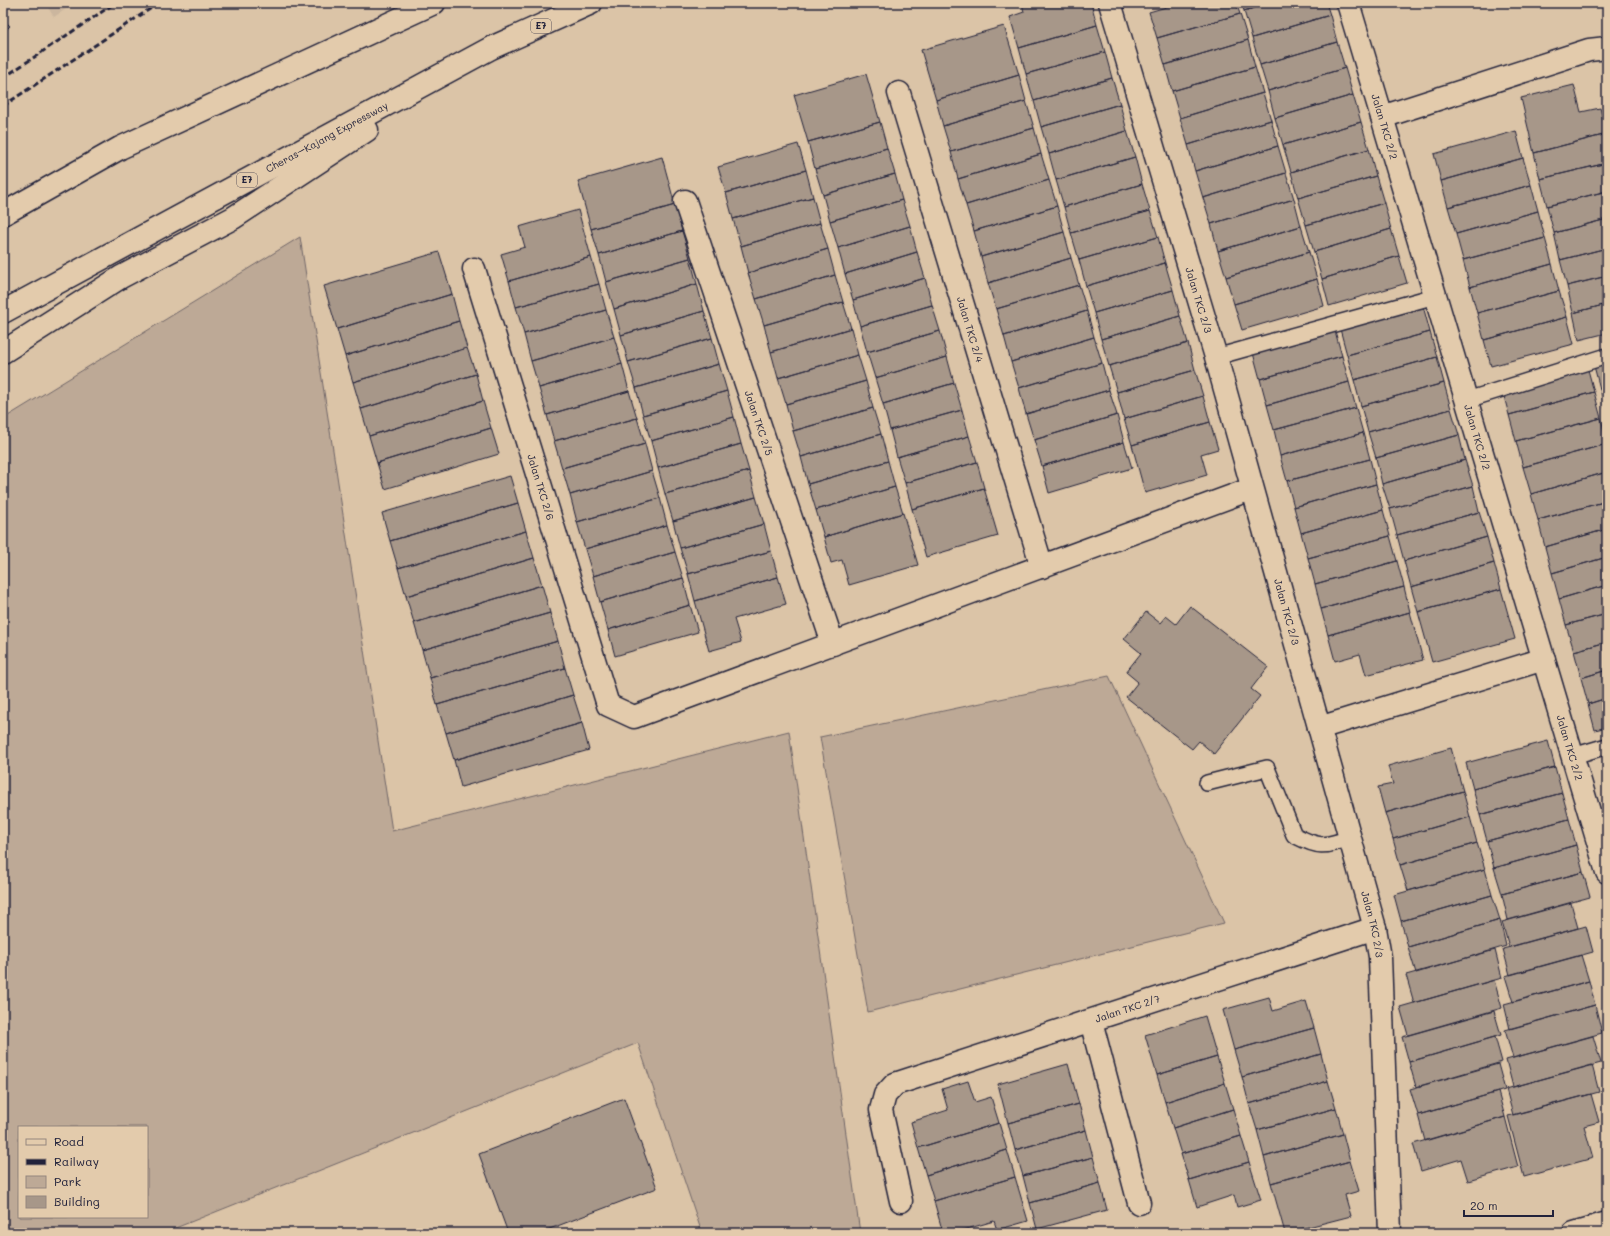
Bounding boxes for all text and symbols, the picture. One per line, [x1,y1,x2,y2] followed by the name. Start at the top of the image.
[531,19,551,33] road number: E7
[1368,92,1401,161] street label: Jalan TKC 2/2
[263,98,390,176] street label: Cheras–Kajang Expressway
[237,173,257,187] road number: E7
[1182,265,1215,335] street label: Jalan TKC 2/3
[954,295,987,364] street label: Jalan TKC 2/4
[742,389,777,458] street label: Jalan TKC 2/5
[1461,403,1494,472] street label: Jalan TKC 2/2
[524,452,558,522] street label: Jalan TKC 2/6
[1271,577,1303,646] street label: Jalan TKC 2/3
[1554,713,1586,782] street label: Jalan TKC 2/2
[1358,889,1387,959] street label: Jalan TKC 2/3
[1093,991,1162,1026] street label: Jalan TKC 2/7
[18,1126,148,1218] legend
[54,1133,84,1149] text: Road
[54,1153,99,1169] text: Railway
[54,1173,81,1189] text: Park
[1464,1192,1553,1218] scale bar
[54,1193,100,1209] text: Building
[1470,1197,1498,1213] text: 20 m

